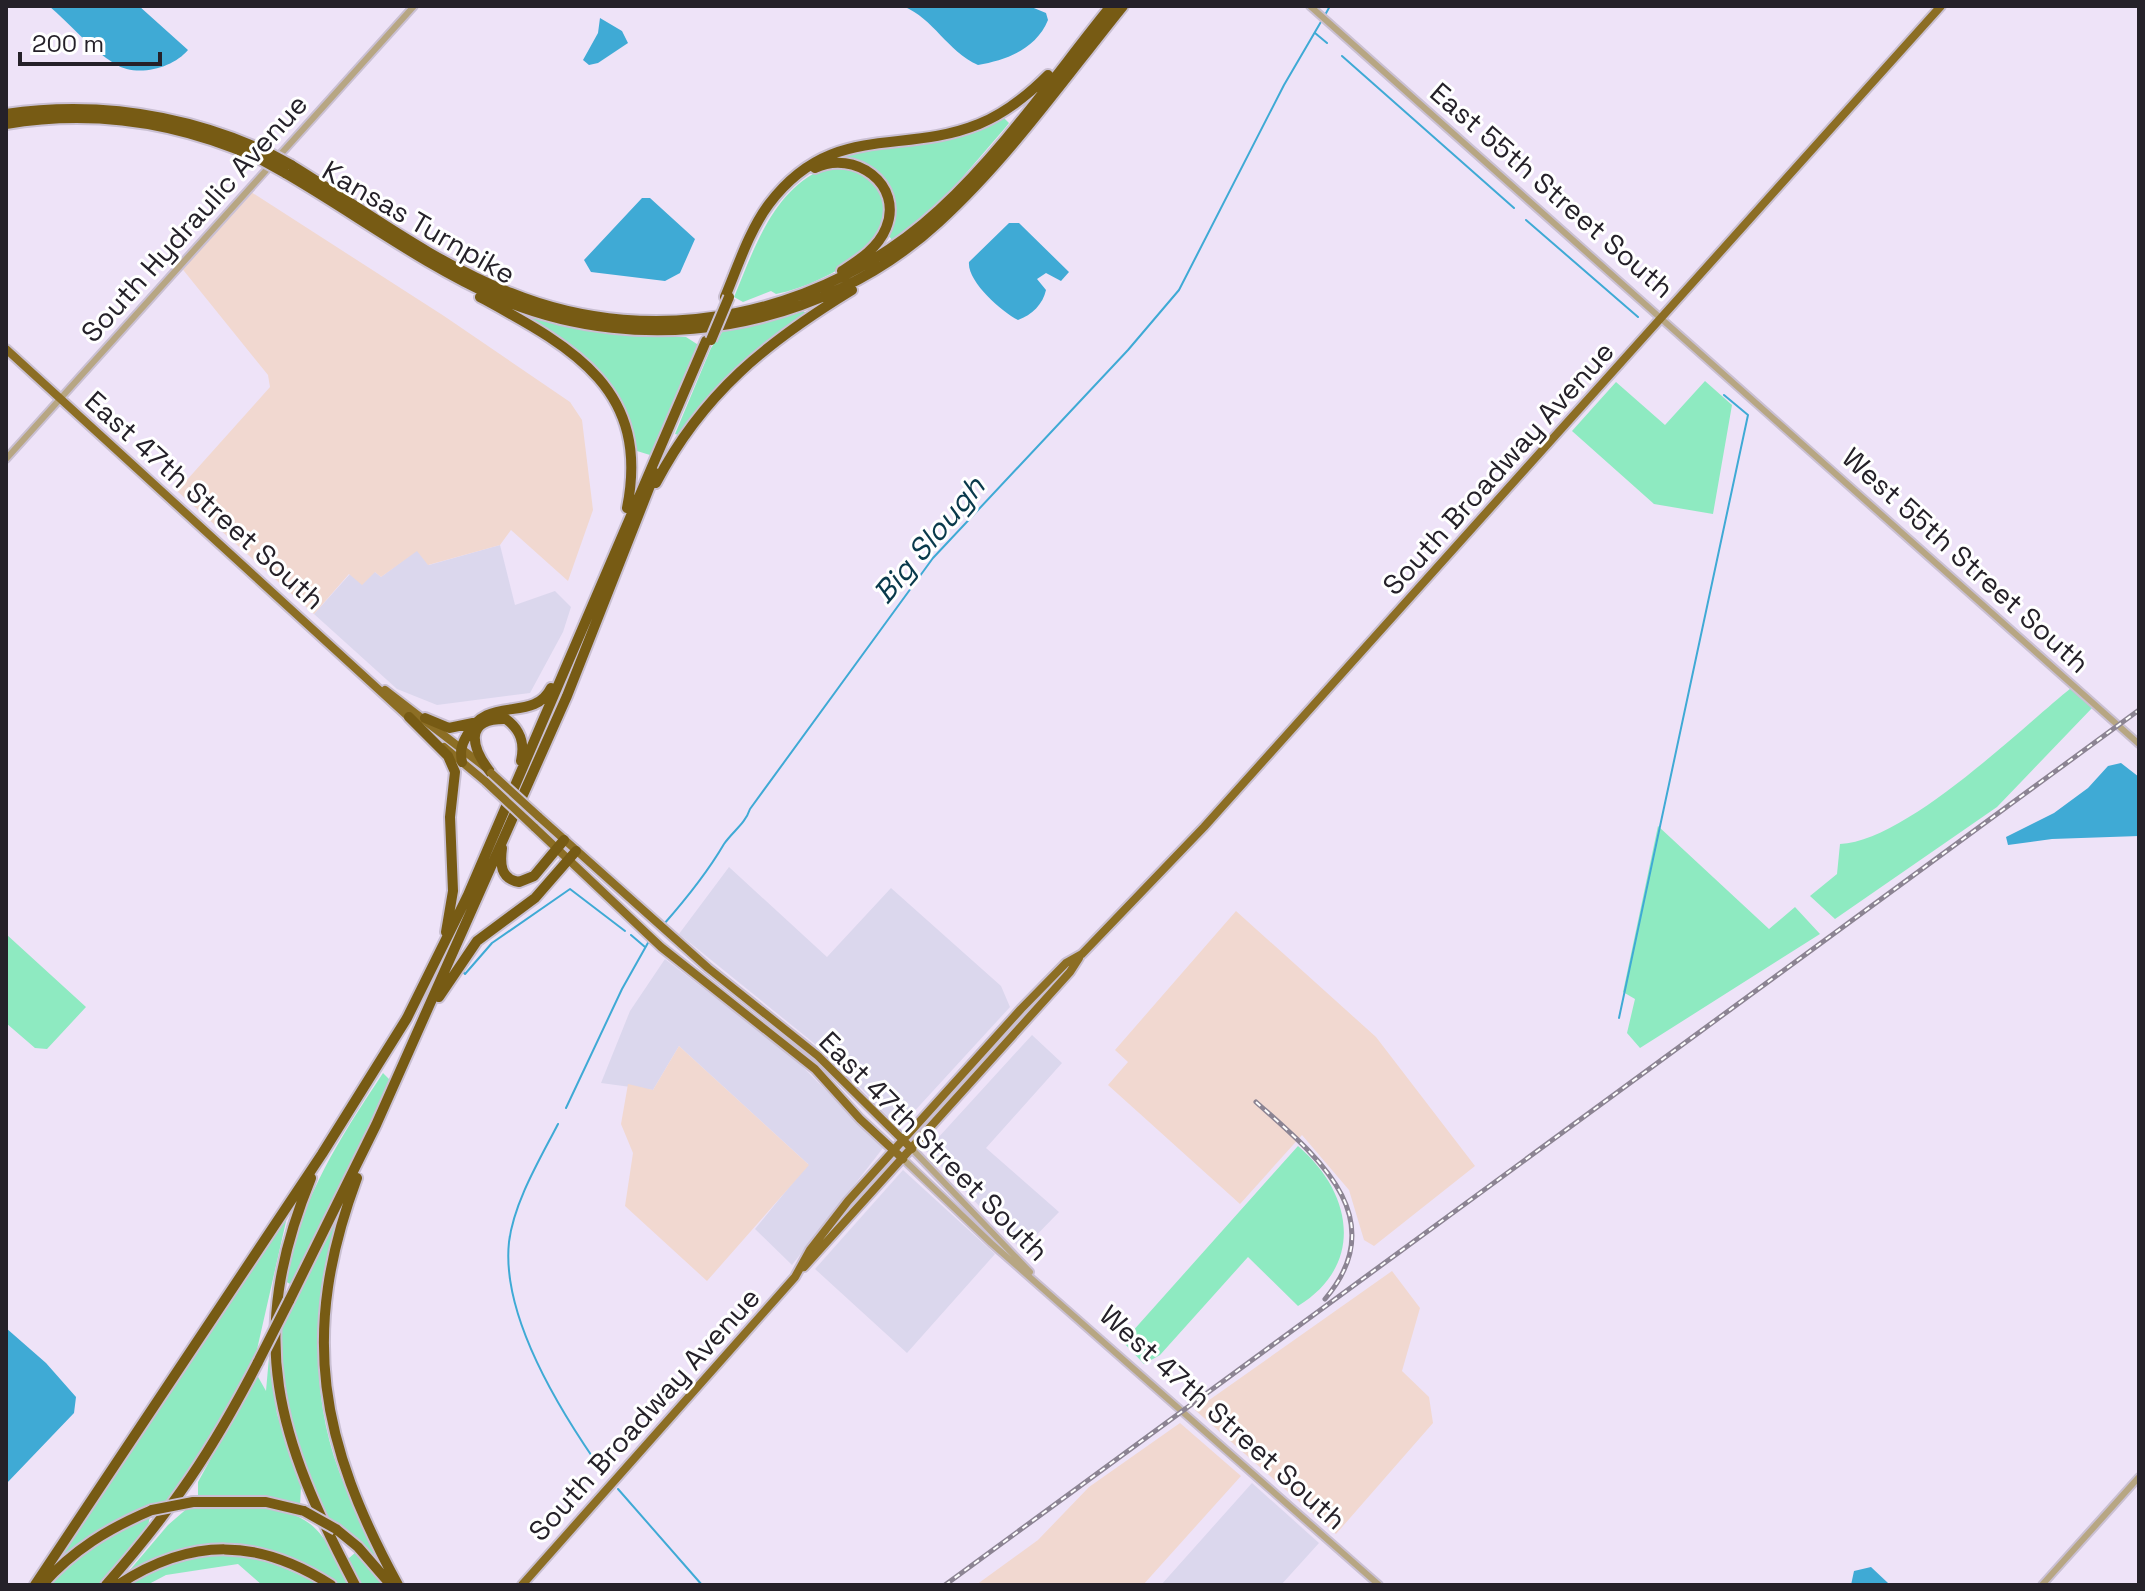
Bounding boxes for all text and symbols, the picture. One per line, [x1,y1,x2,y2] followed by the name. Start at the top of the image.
[20,16,160,66] scale bar
[32,28,104,59] text: 200 m
[1423,74,1681,306] street label: East 55th Street South
[73,86,315,350] street label: South Hydraulic Avenue
[316,152,522,292] street label: Kansas Turnpike
[1374,334,1622,602] street label: South Broadway Avenue
[78,383,332,617] street label: East 47th Street South
[1835,439,2097,681] street label: West 55th Street South
[864,468,994,611] water label: Big Slough
[812,1024,1056,1268] street label: East 47th Street South
[520,1280,768,1548] street label: South Broadway Avenue
[1092,1297,1354,1537] street label: West 47th Street South

